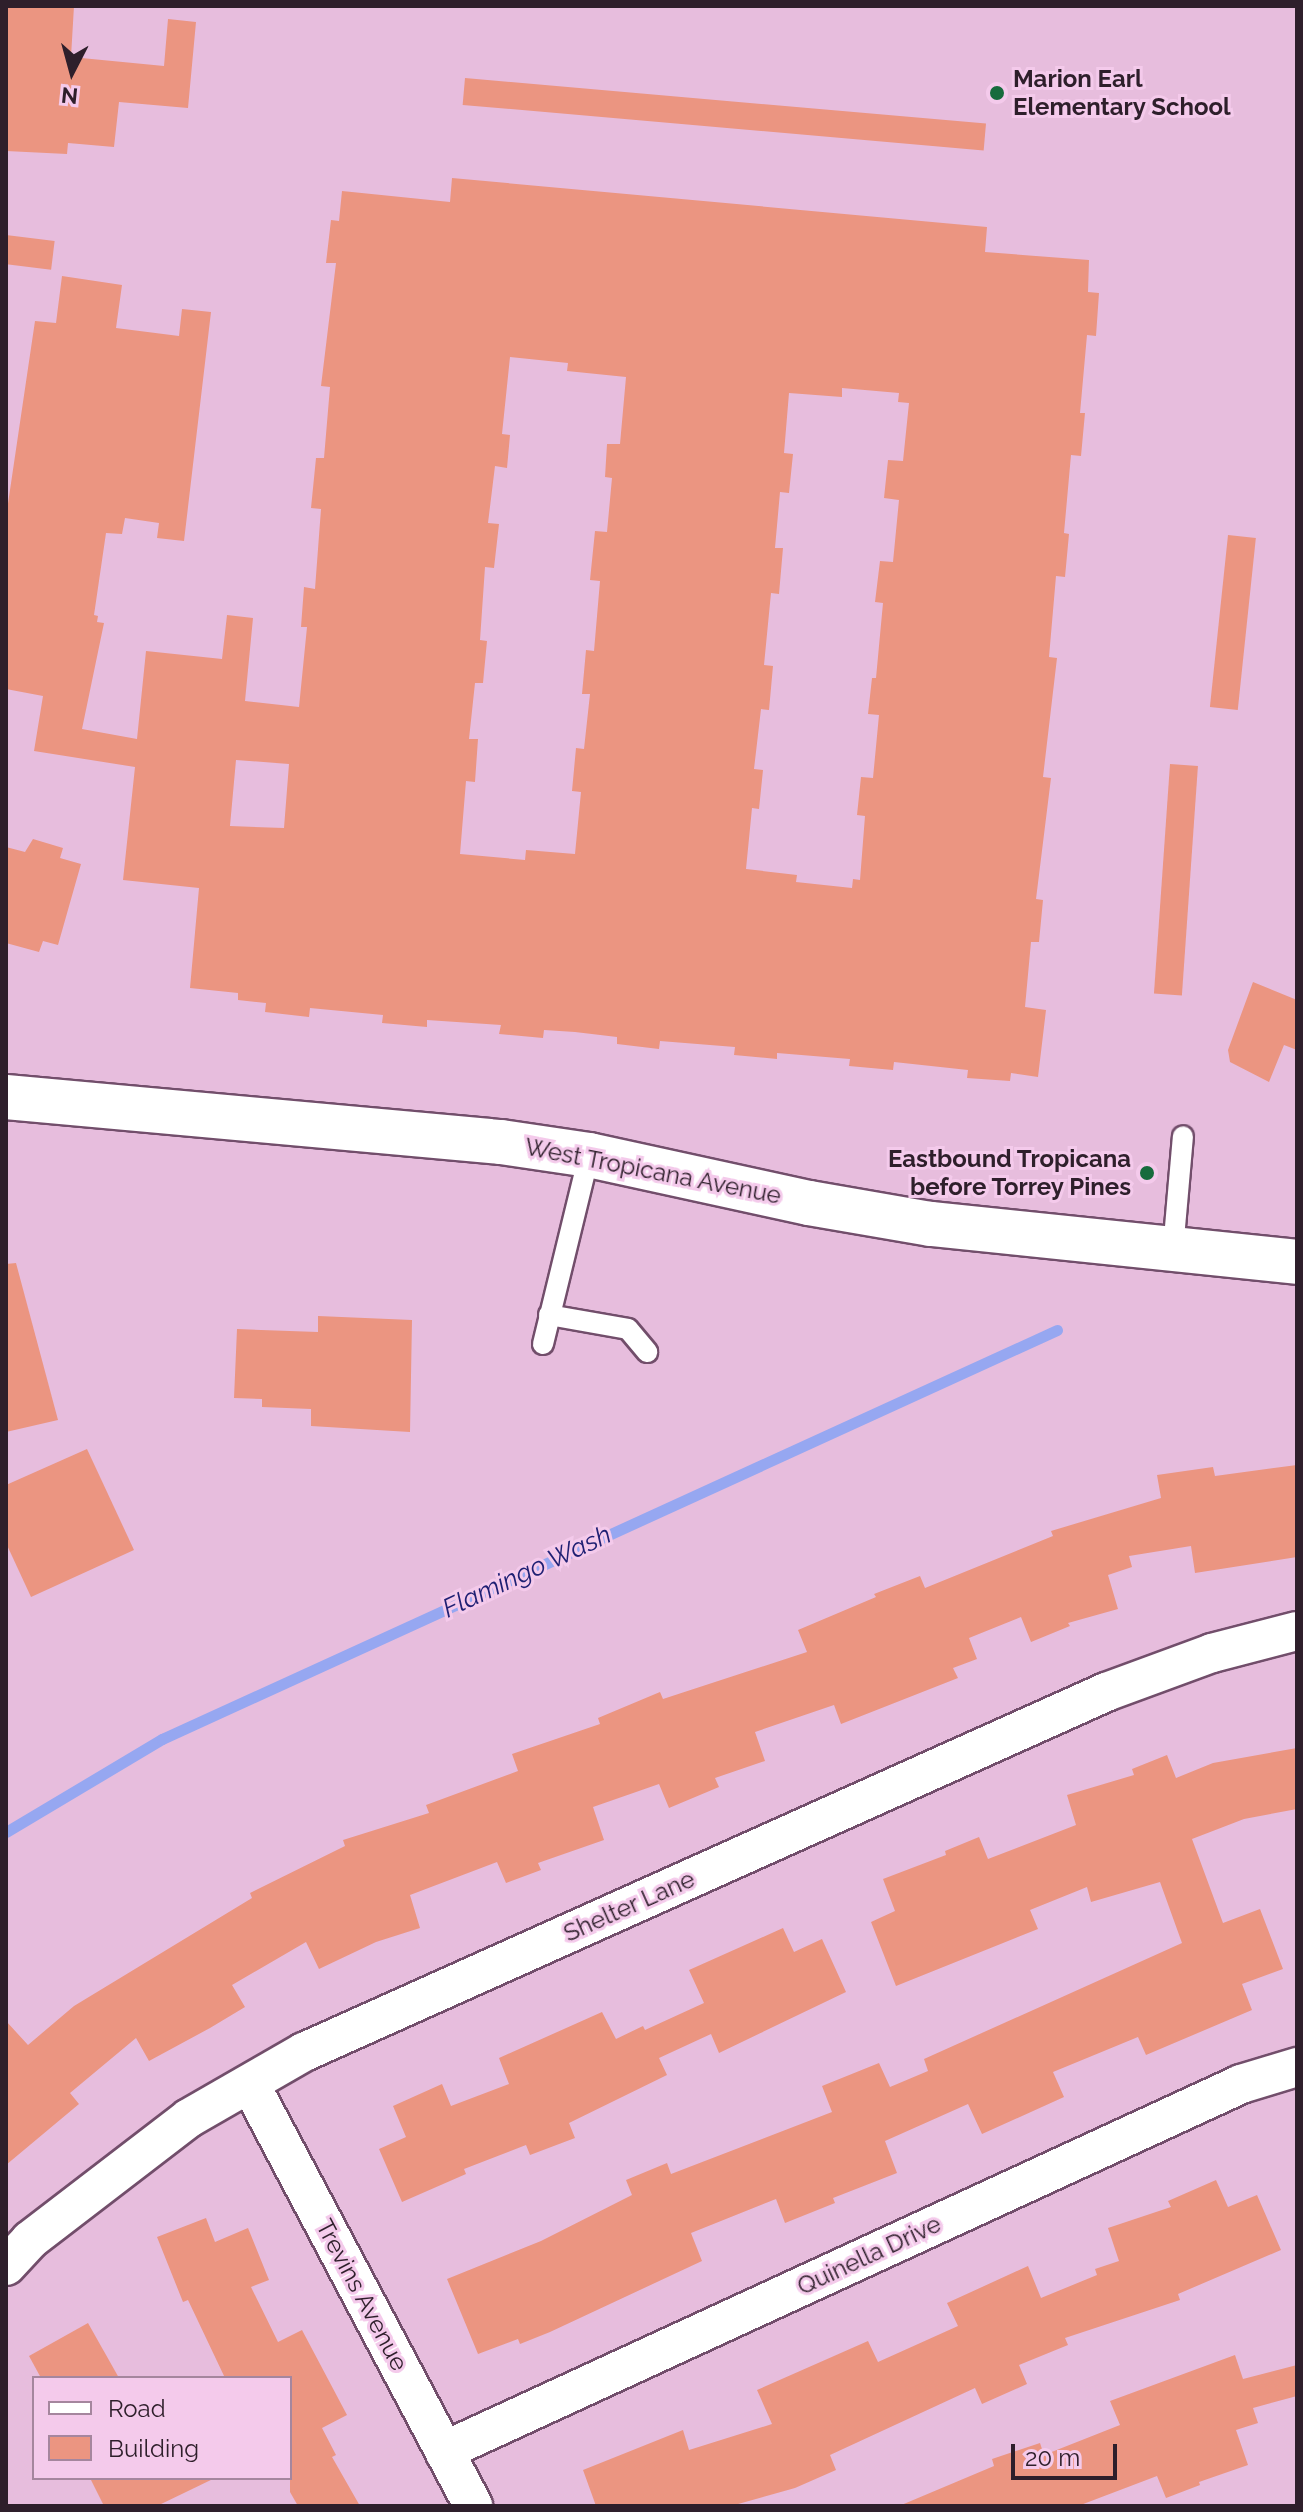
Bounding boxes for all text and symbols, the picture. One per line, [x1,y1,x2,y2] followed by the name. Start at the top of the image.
[32,32,112,112] north arrow
[1013,65,1231,121] place label: Marion Earl Elementary School
[60,82,79,110] text: N
[988,84,1006,102] marker: Marion Earl Elementary School
[522,1132,784,1210] street label: West Tropicana Avenue
[887,1145,1131,1201] place label: Eastbound Tropicana before Torrey Pines
[1138,1164,1156,1182] marker: Eastbound Tropicana before Torrey Pines
[437,1519,617,1625] water label: Flamingo Wash
[559,1864,699,1948] street label: Shelter Lane
[793,2209,945,2301] street label: Quinella Drive
[310,2214,414,2376] street label: Trevins Avenue
[32,2376,292,2480] legend
[108,2394,166,2423] text: Road
[1015,2428,1121,2478] scale bar
[108,2434,199,2463] text: Building
[1025,2443,1080,2472] text: 20 m

